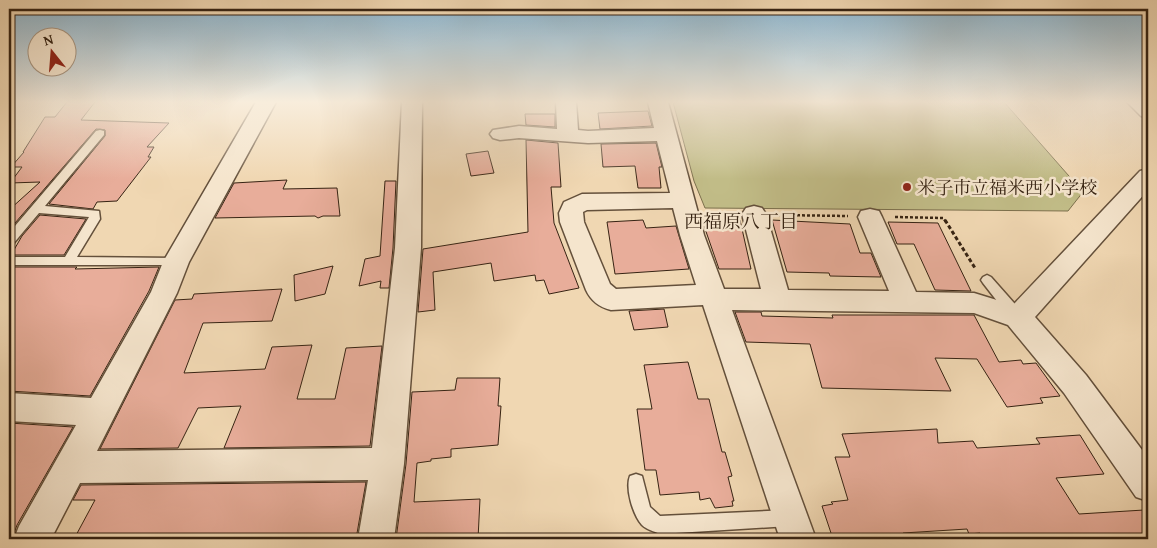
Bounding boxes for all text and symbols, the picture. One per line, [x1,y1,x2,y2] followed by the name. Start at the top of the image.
[28,28,78,78] north arrow
[41,28,56,50] text: N
[917,174,1097,201] place label: 米子市立福米西小学校
[901,181,913,193] marker: 米子市立福米西小学校
[684,207,798,235] district label: 西福原八丁目

